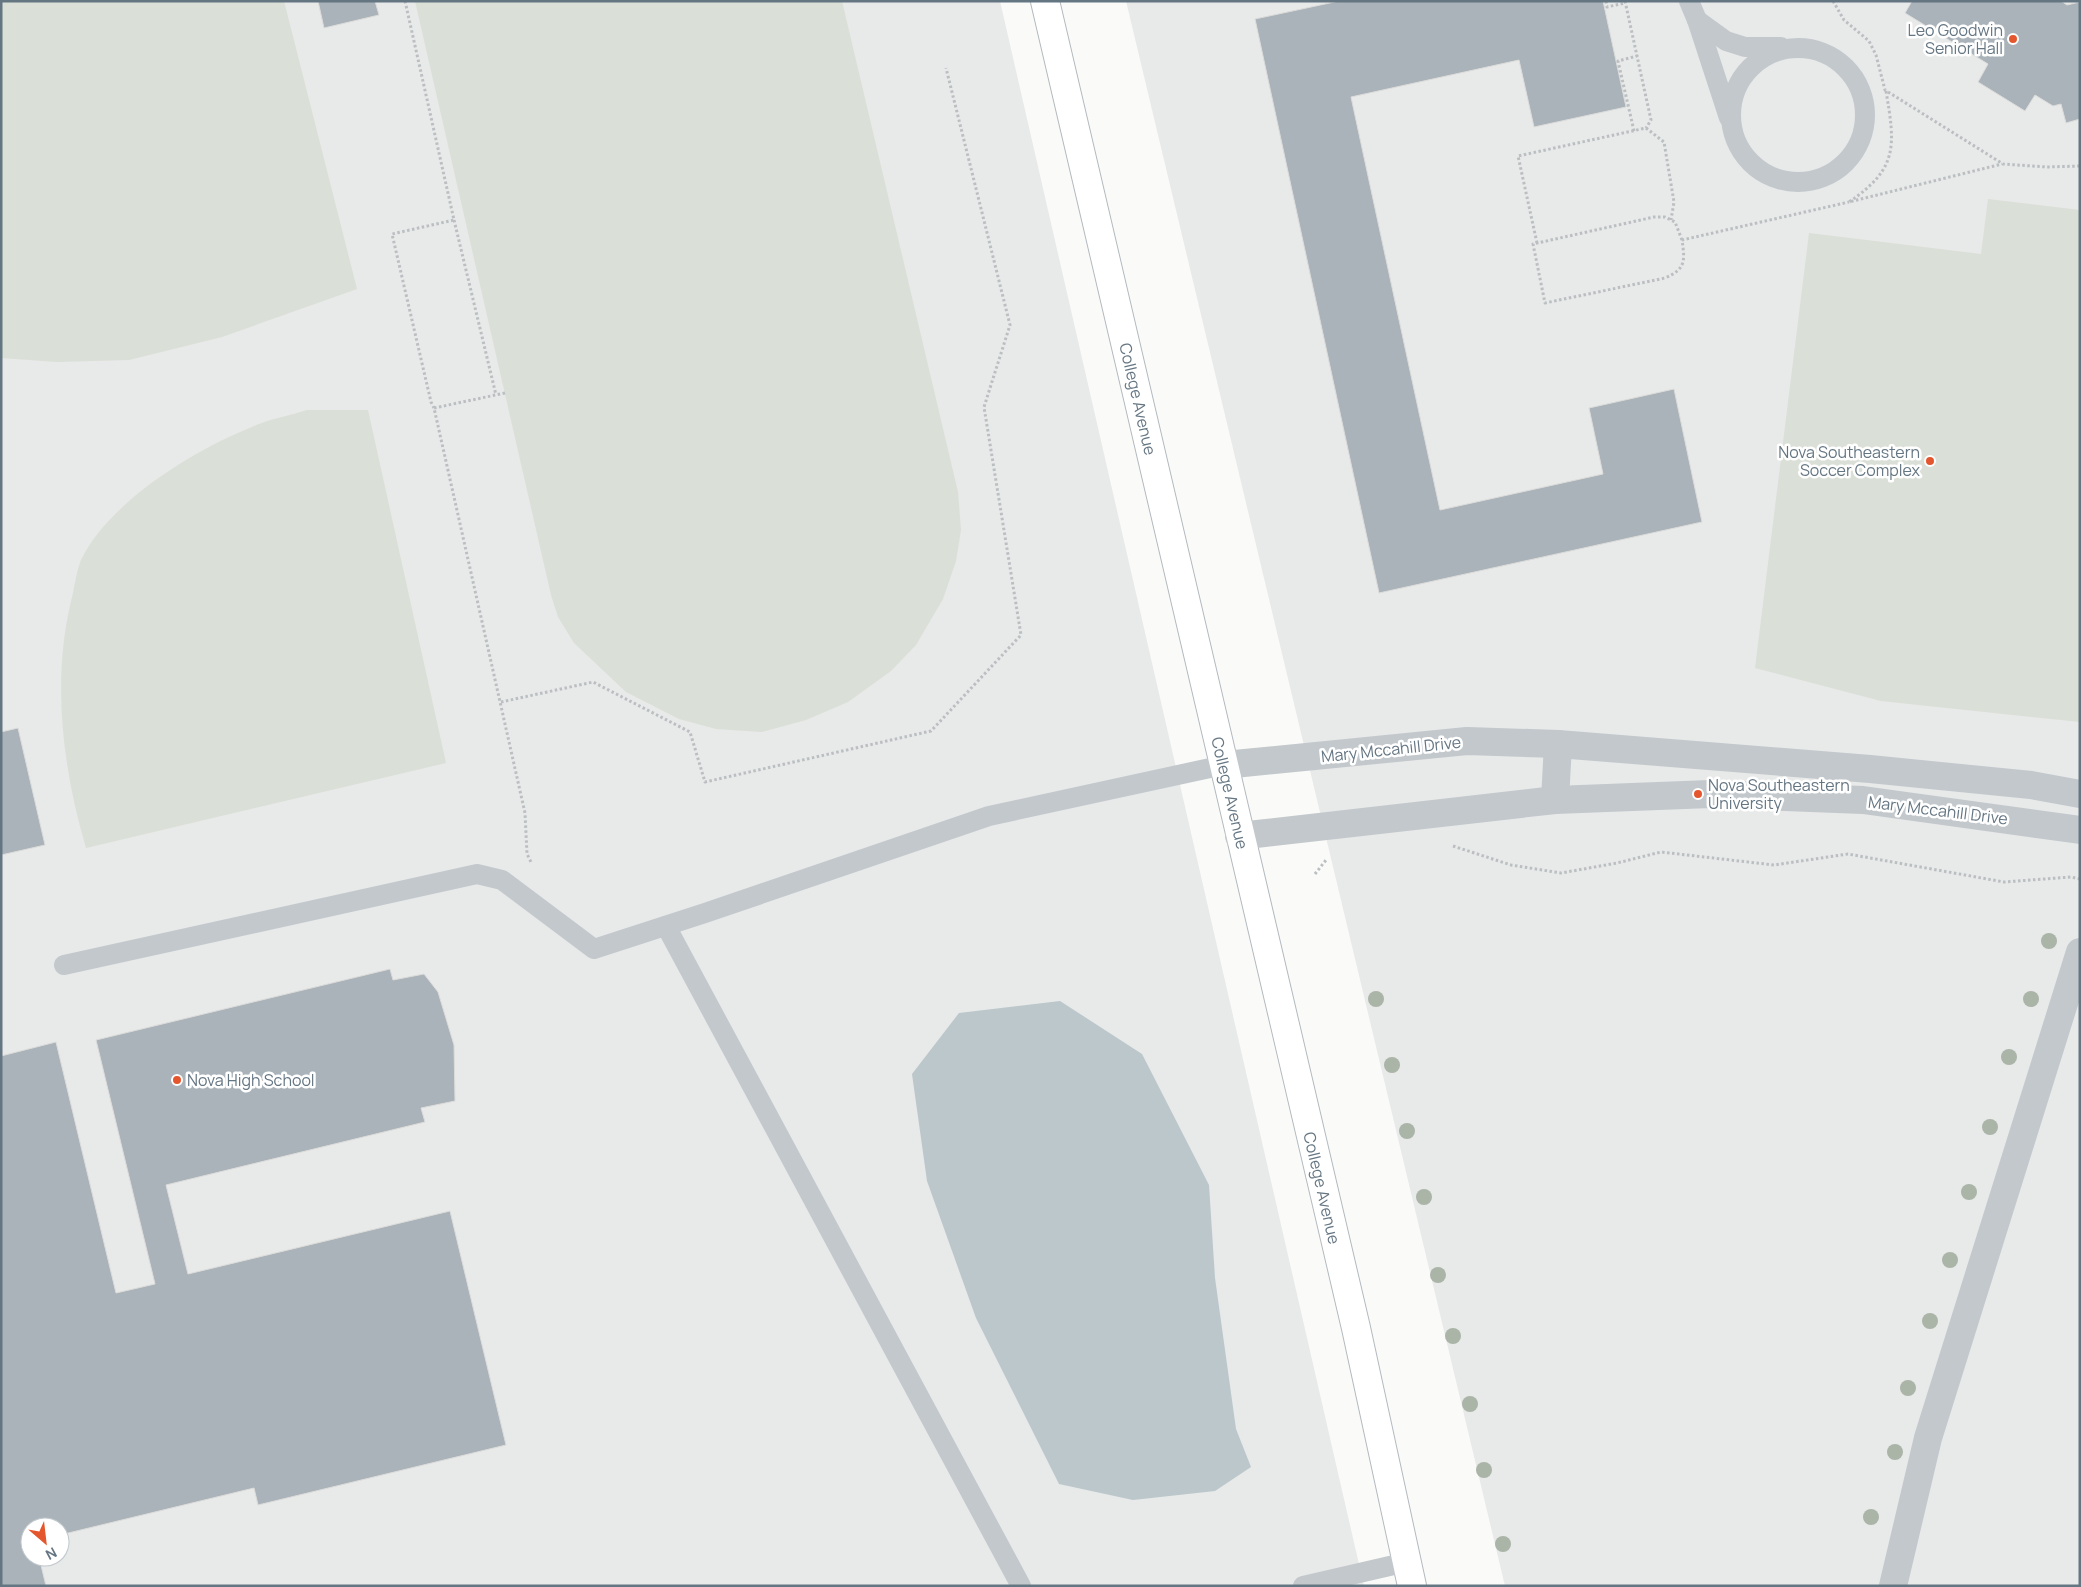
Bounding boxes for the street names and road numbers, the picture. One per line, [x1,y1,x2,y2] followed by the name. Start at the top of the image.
[1114,341,1162,457] street label: College Avenue
[1320,731,1462,767] street label: Mary Mccahill Drive
[1206,735,1254,851] street label: College Avenue
[1867,791,2009,829] street label: Mary Mccahill Drive
[1298,1130,1346,1246] street label: College Avenue

